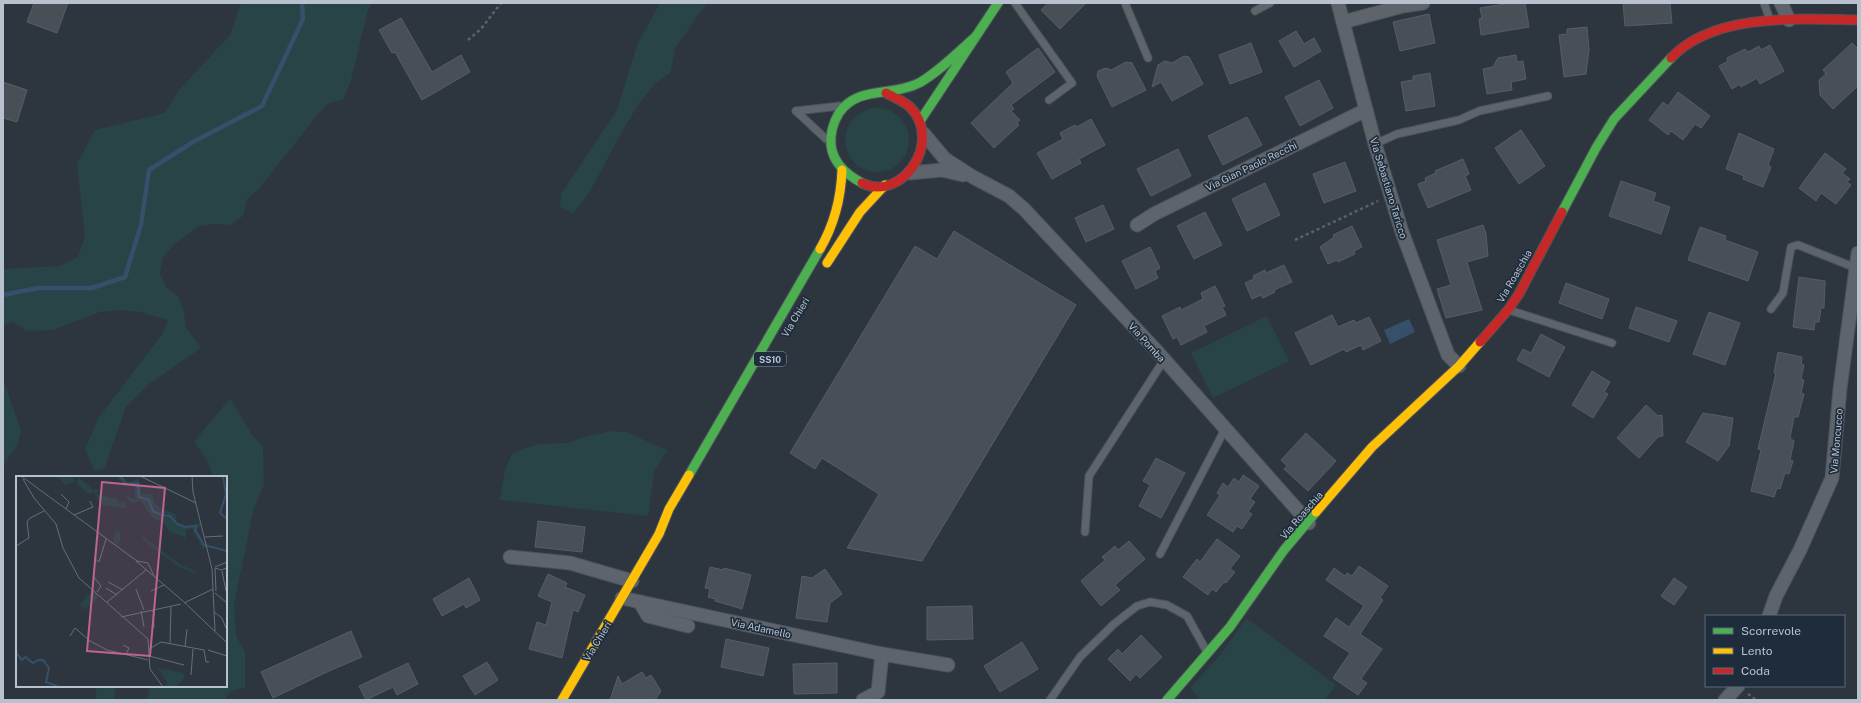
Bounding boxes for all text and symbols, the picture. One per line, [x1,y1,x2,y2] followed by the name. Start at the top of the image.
[1368,136,1410,240] street label: Via Sebastiano Taricco
[1203,139,1299,193] street label: Via Gian Paolo Recchi
[1494,247,1534,305] street label: Via Roaschia
[778,295,812,339] street label: Via Chieri
[1126,320,1168,364] street label: Via Pomba
[754,352,786,366] road number: SS10
[1827,408,1845,474] street label: Via Moncucco
[16,476,227,687] inset map
[1277,489,1325,541] street label: Via Roaschia
[1705,615,1845,687] legend
[730,616,793,640] street label: Via Adamello
[580,619,614,663] street label: Via Chieri
[1741,624,1801,638] text: Scorrevole
[1741,644,1773,658] text: Lento
[1741,664,1770,678] text: Coda

